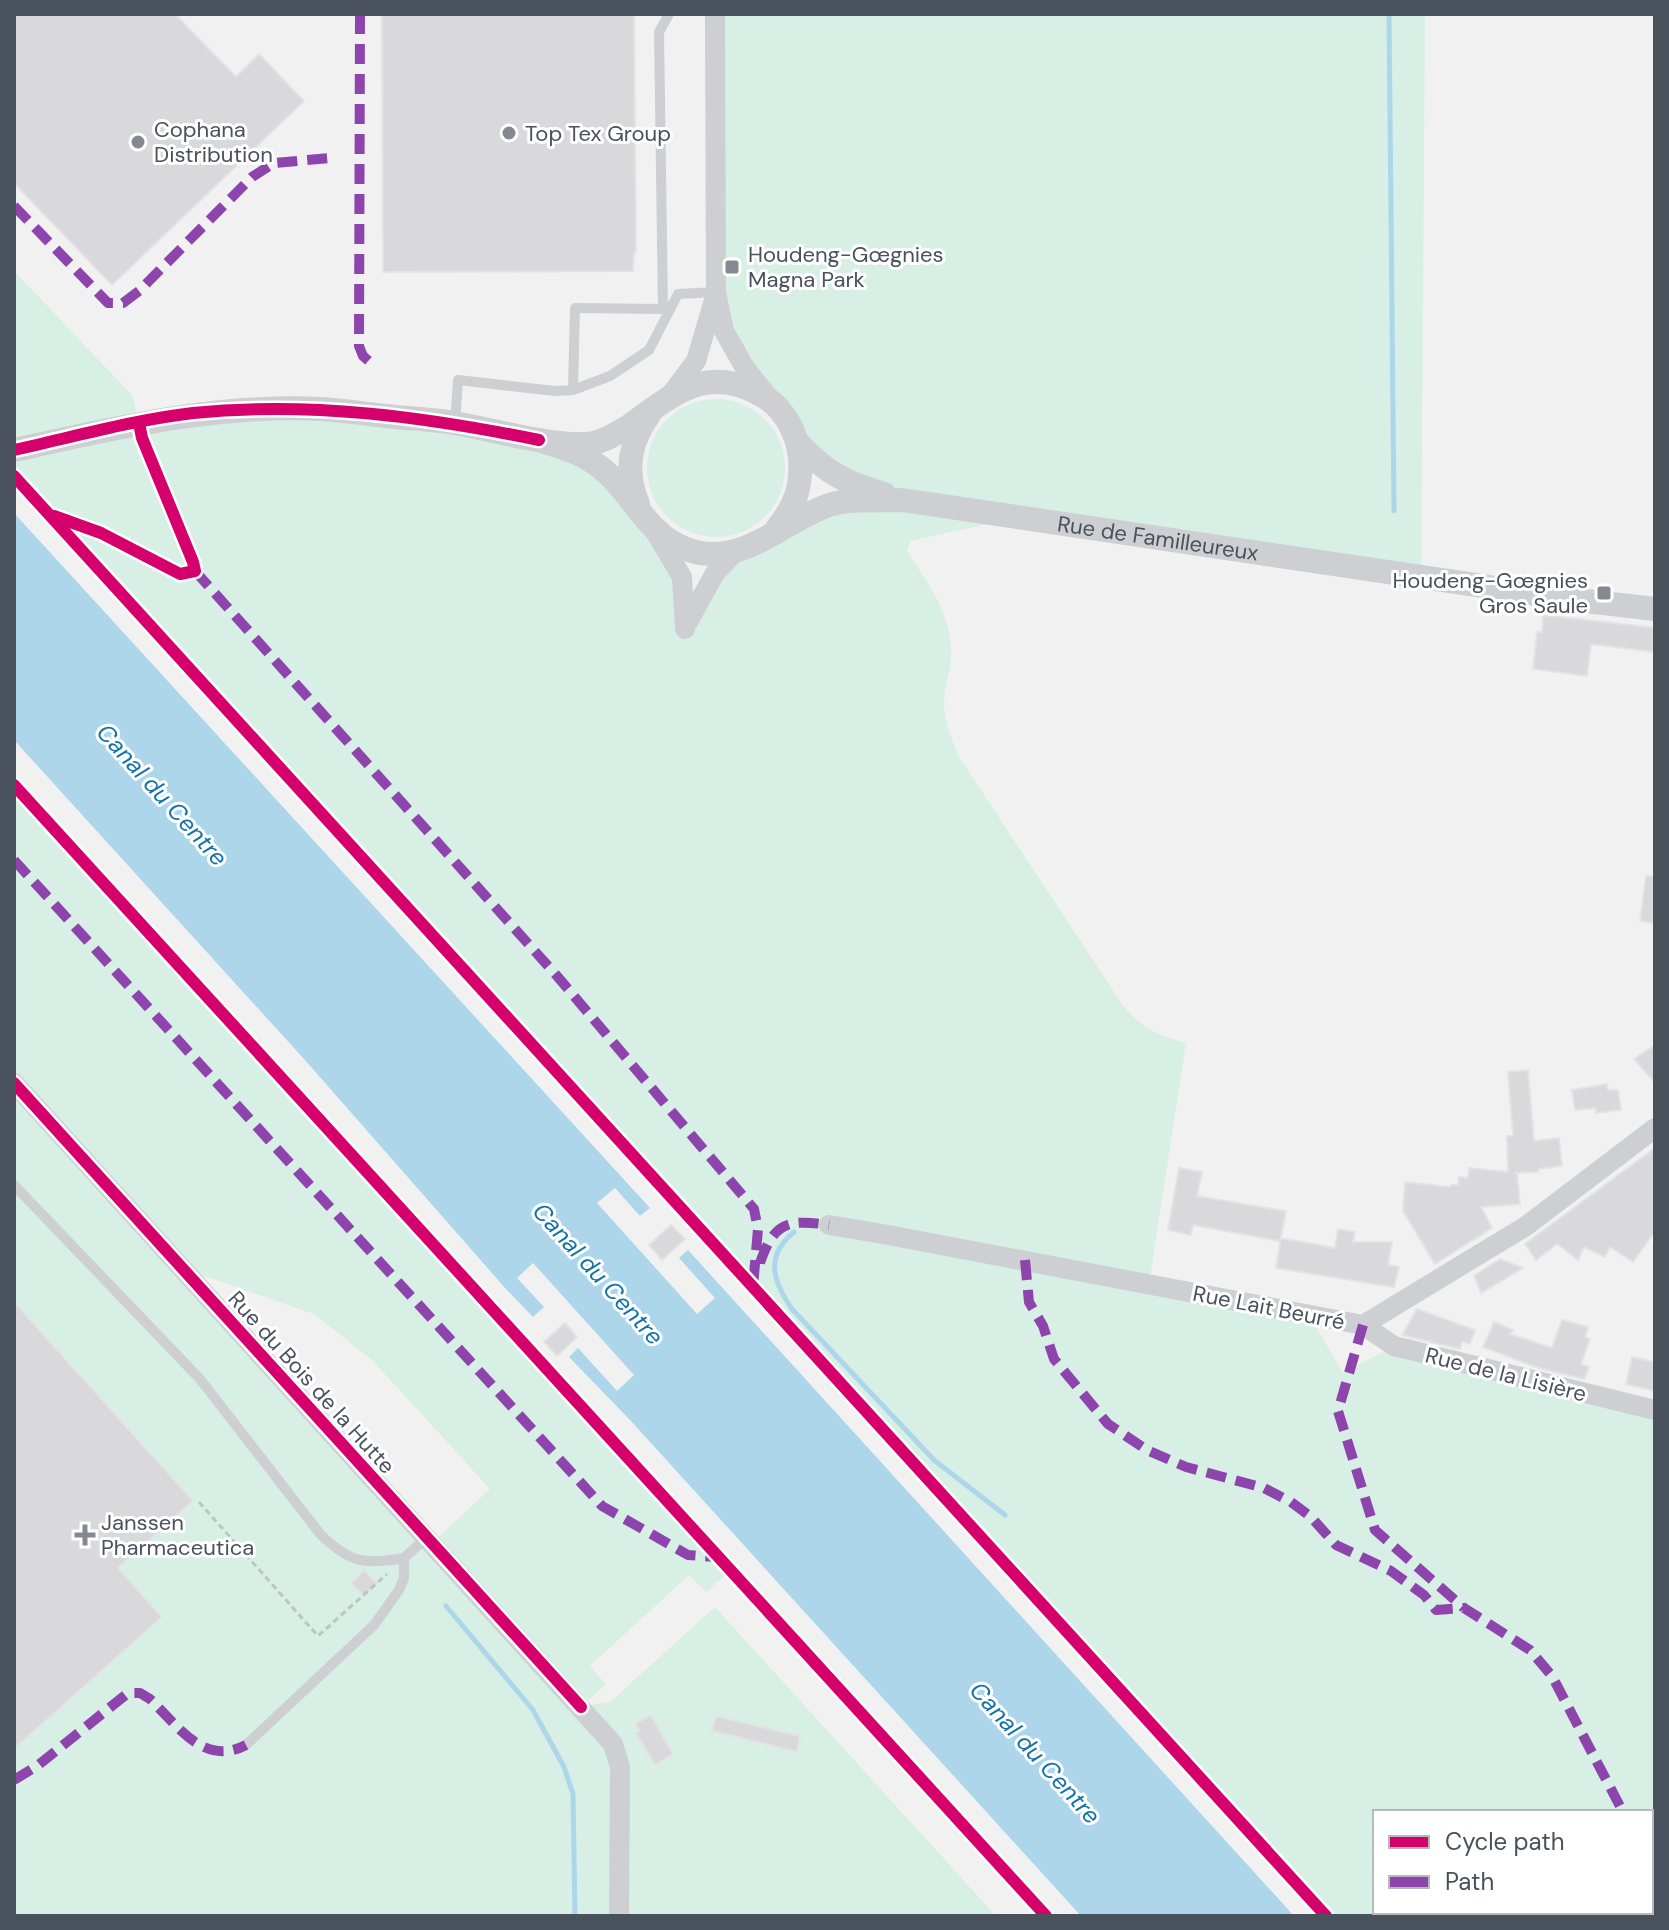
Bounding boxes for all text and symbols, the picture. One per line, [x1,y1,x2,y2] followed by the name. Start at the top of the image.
[154,115,273,169] place label: Cophana Distribution
[525,119,671,148] place label: Top Tex Group
[500,124,518,142] marker: Top Tex Group
[129,133,147,151] marker: Cophana Distribution
[748,240,944,294] place label: Houdeng-Gœgnies Magna Park
[723,258,741,276] marker: Houdeng-Gœgnies Magna Park
[1055,509,1260,568] street label: Rue de Familleureux
[1392,566,1588,620] place label: Houdeng-Gœgnies Gros Saule
[1595,584,1613,602] marker: Houdeng-Gœgnies Gros Saule
[90,717,235,872] water label: Canal du Centre
[526,1196,671,1351] water label: Canal du Centre
[1191,1279,1347,1336] street label: Rue Lait Beurré
[222,1285,402,1480] street label: Rue du Bois de la Hutte
[1422,1340,1589,1408] street label: Rue de la Lisière
[101,1508,254,1562] place label: Janssen Pharmaceutica
[76,1526,94,1544] marker: Janssen Pharmaceutica
[963,1675,1108,1830] water label: Canal du Centre
[1373,1810,1653,1914] legend
[1445,1826,1564,1857] text: Cycle path
[1445,1866,1494,1897] text: Path

